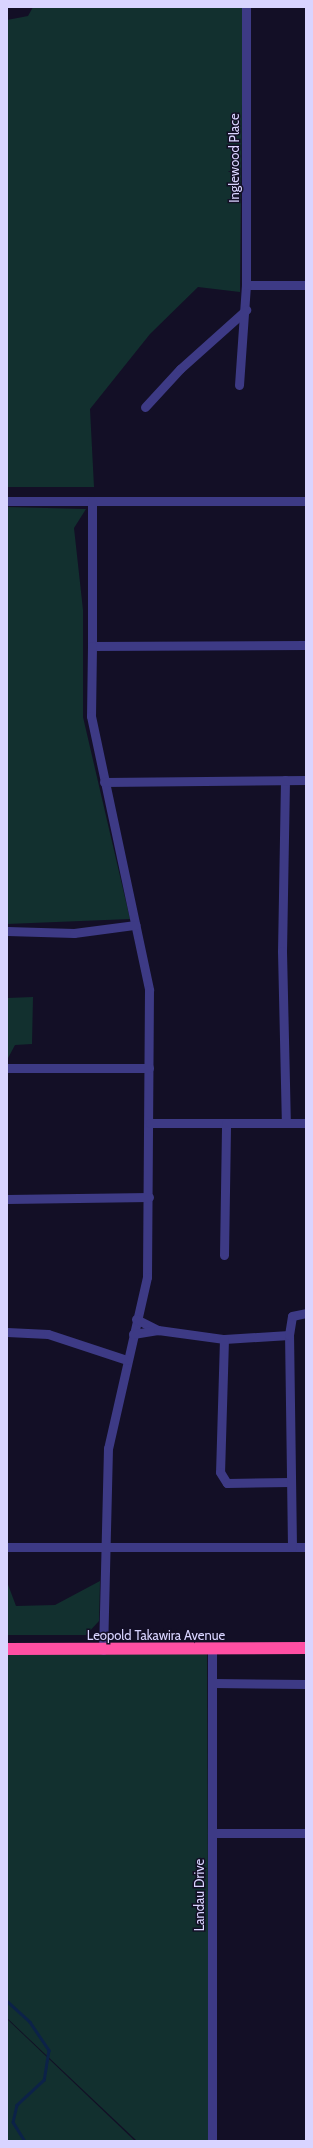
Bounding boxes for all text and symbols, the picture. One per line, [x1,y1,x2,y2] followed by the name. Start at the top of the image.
[226,113,242,203] street label: Inglewood Place
[87,1627,225,1643] street label: Leopold Takawira Avenue
[191,1859,207,1931] street label: Landau Drive

